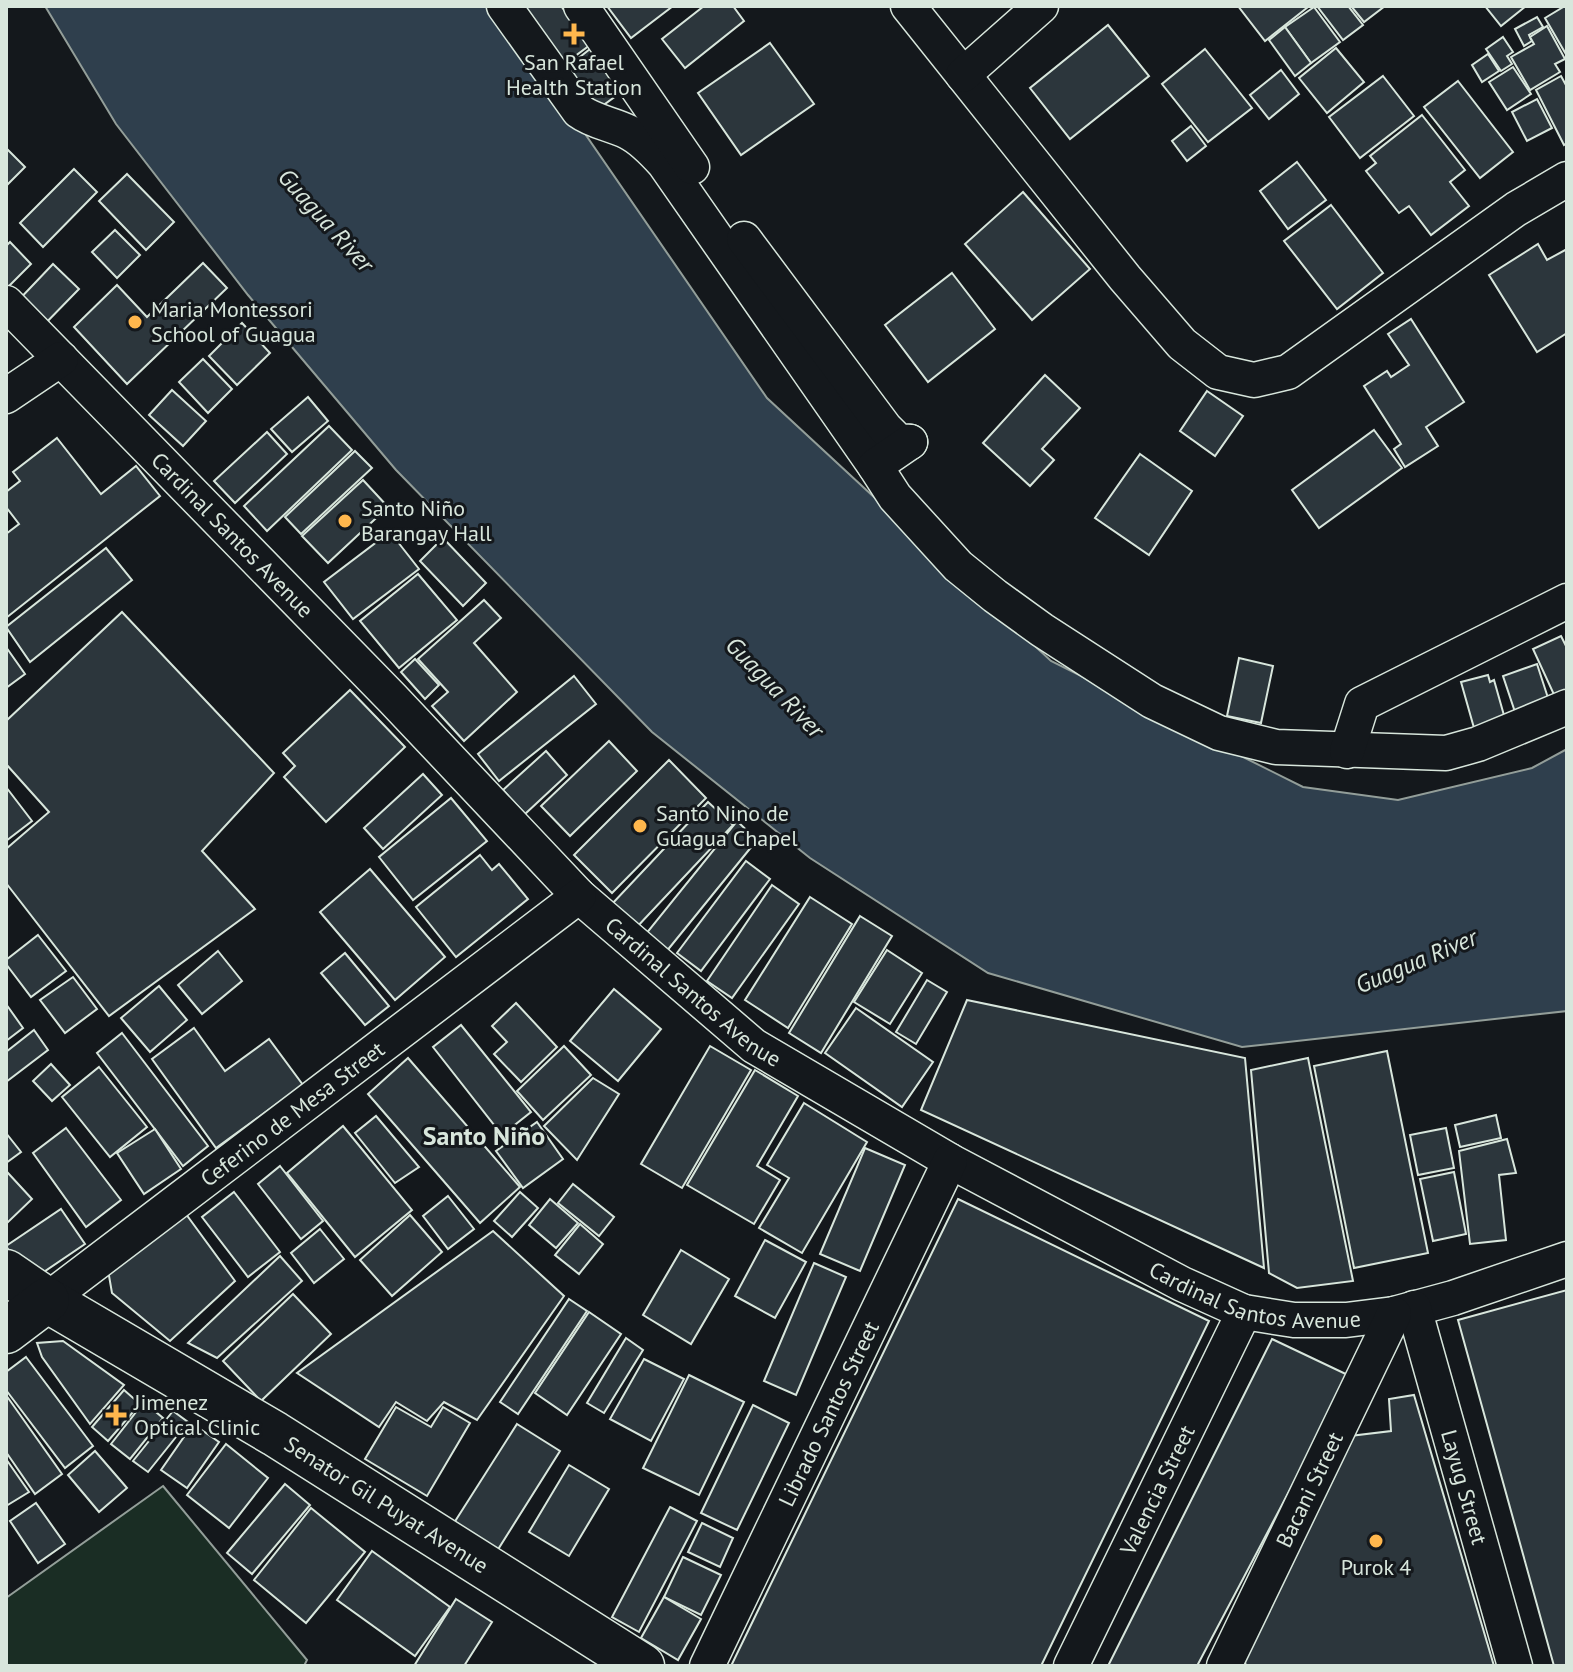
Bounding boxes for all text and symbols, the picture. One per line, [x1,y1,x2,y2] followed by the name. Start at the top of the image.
[563,23,585,45] marker: San Rafael Health Station
[506,48,642,101] place label: San Rafael Health Station
[271,162,382,280] water label: Guagua River
[151,295,316,348] place label: Maria Montessori School of Guagua
[126,313,144,331] marker: Maria Montessori School of Guagua
[145,446,320,623] street label: Cardinal Santos Avenue
[361,494,492,547] place label: Santo Niño Barangay Hall
[336,512,354,530] marker: Santo Niño Barangay Hall
[719,630,832,746] water label: Guagua River
[656,799,798,852] place label: Santo Nino de Guagua Chapel
[631,817,649,835] marker: Santo Nino de Guagua Chapel
[600,911,786,1073] street label: Cardinal Santos Avenue
[1350,921,1483,1001] water label: Guagua River
[195,1035,390,1193] street label: Ceferino de Mesa Street
[423,1119,545,1152] district label: Santo Niño
[1144,1255,1362,1334] street label: Cardinal Santos Avenue
[772,1316,885,1511] street label: Librado Santos Street
[133,1388,260,1441] place label: Jimenez Optical Clinic
[105,1404,127,1426] marker: Jimenez Optical Clinic
[1113,1420,1201,1560] street label: Valencia Street
[1435,1426,1494,1548] street label: Layug Street
[1270,1427,1349,1552] street label: Bacani Street
[279,1430,494,1579] street label: Senator Gil Puyat Avenue
[1367,1532,1385,1550] marker: Purok 4
[1341,1553,1411,1581] place label: Purok 4

